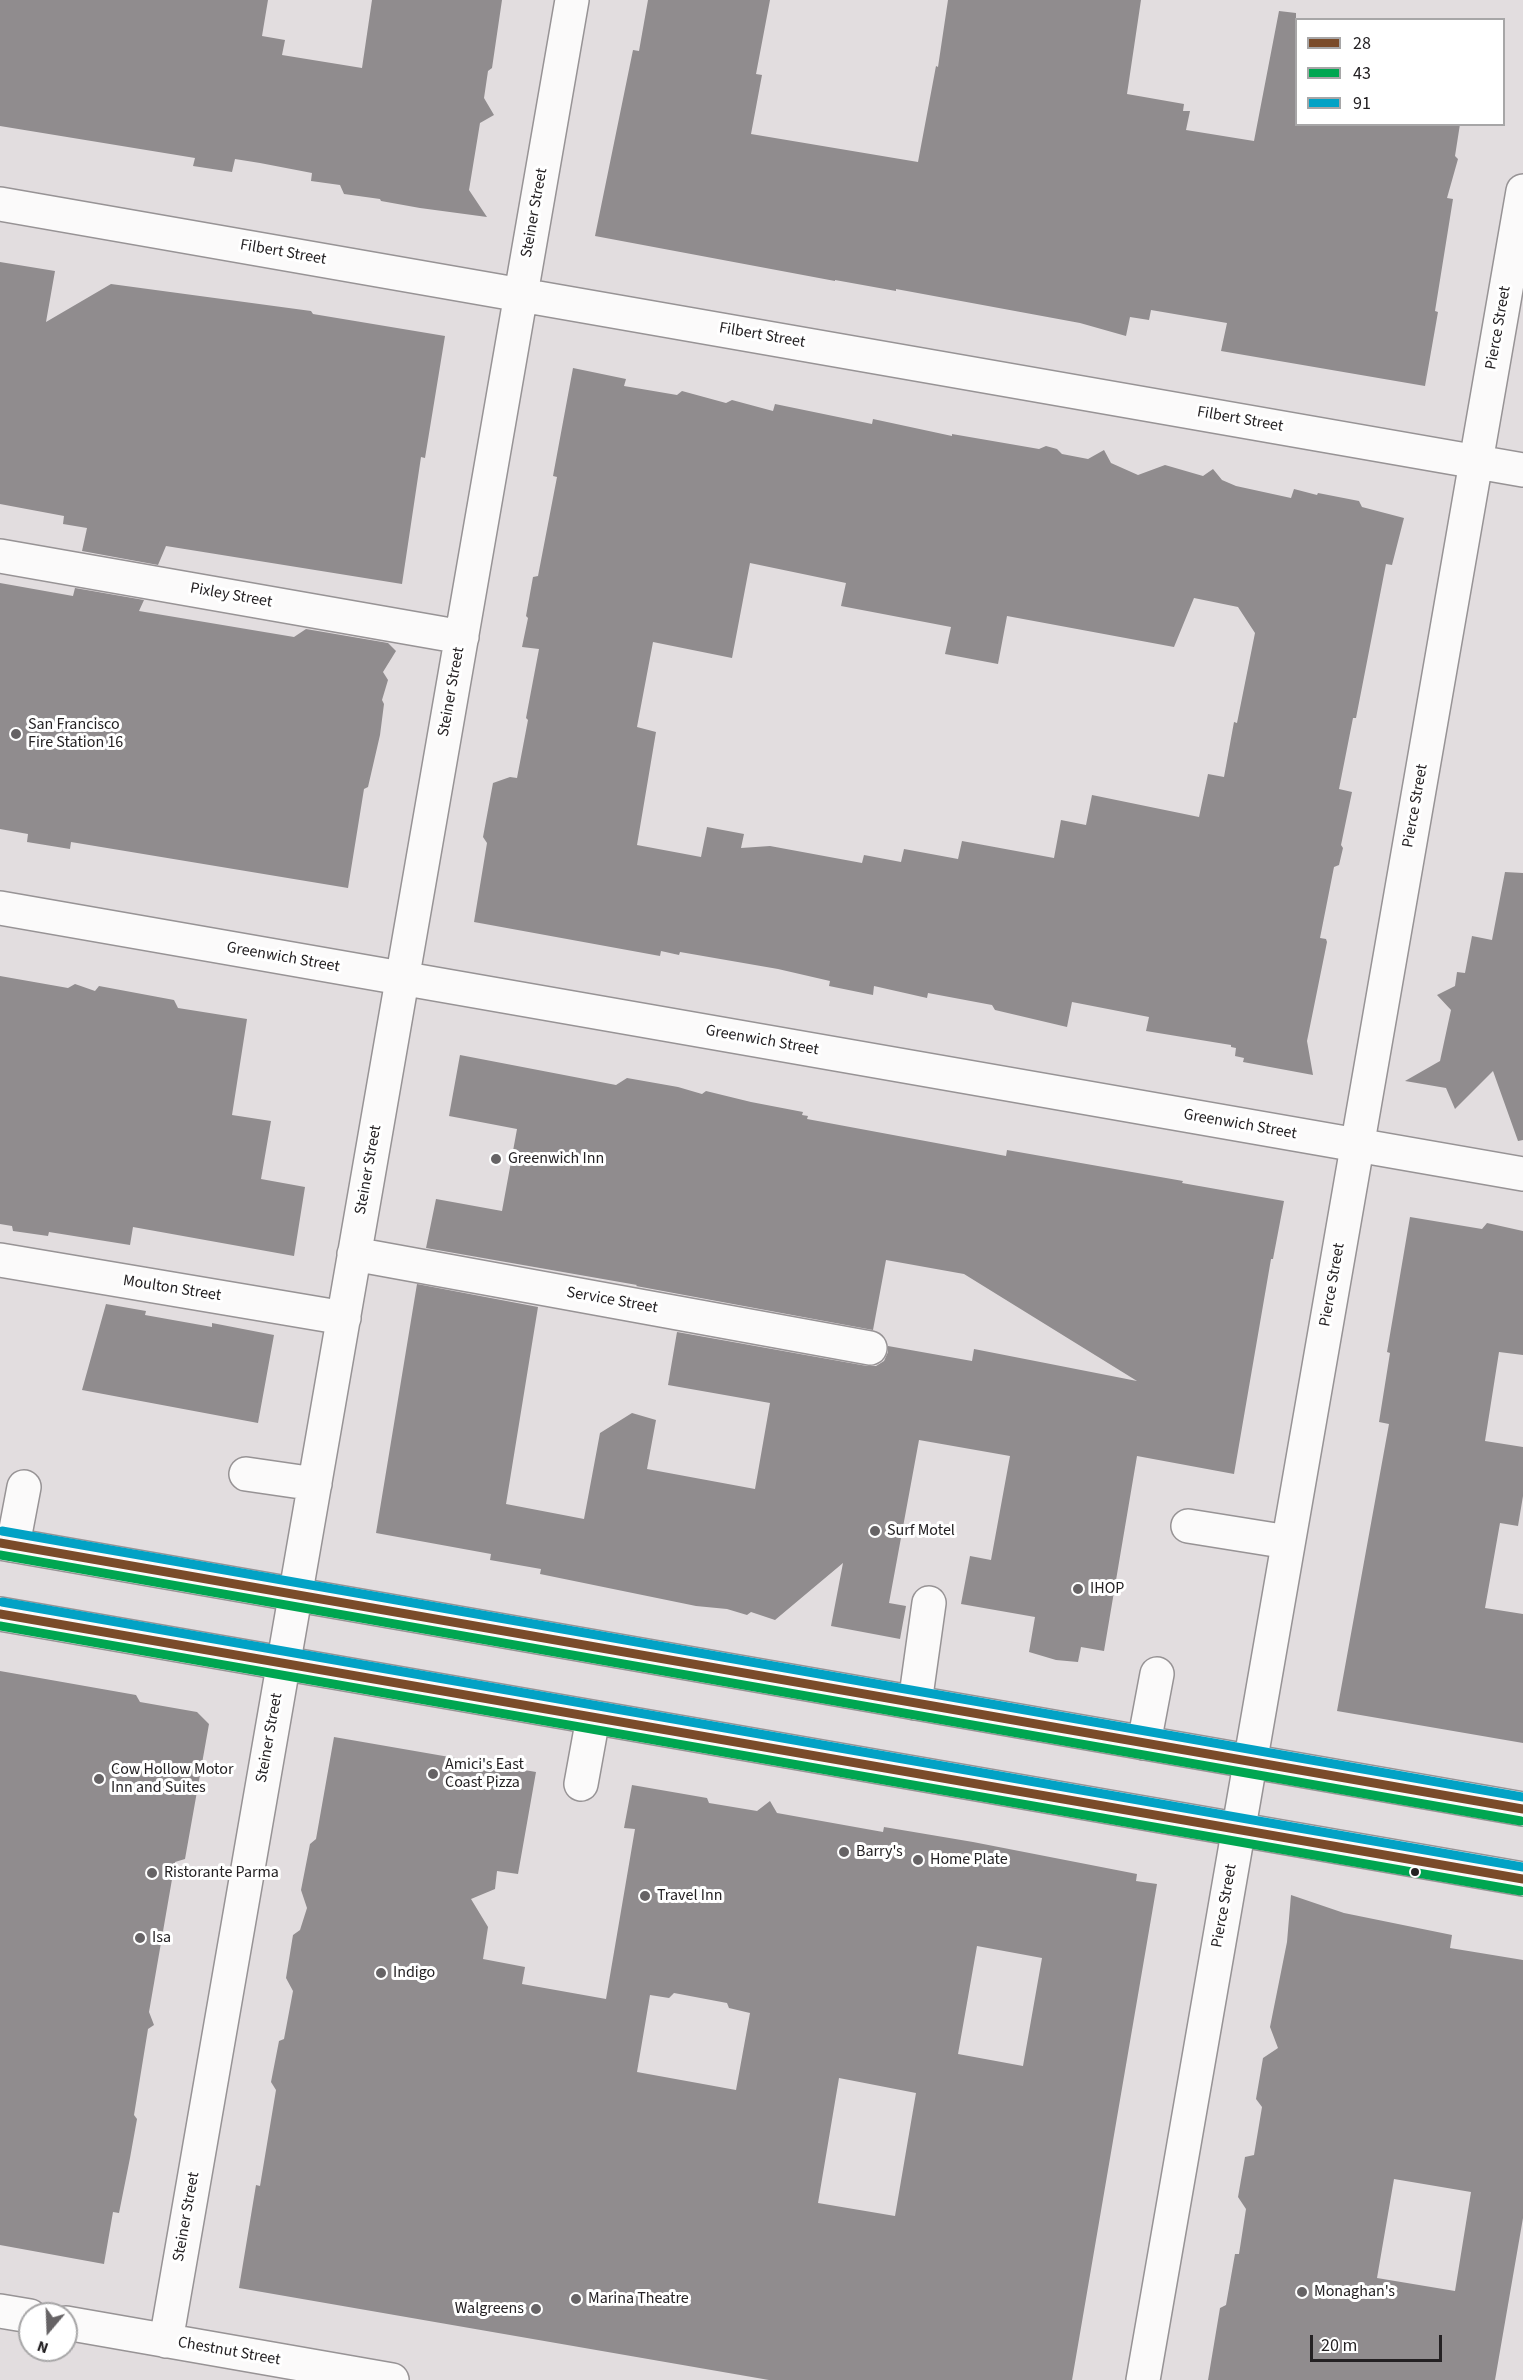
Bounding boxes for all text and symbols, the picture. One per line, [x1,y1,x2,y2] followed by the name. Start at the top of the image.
[1295,18,1505,126] legend
[1353,31,1371,56] text: 28
[1353,61,1371,86] text: 43
[1353,91,1371,116] text: 91
[518,167,552,259] street label: Steiner Street
[239,236,327,270] street label: Filbert Street
[1482,285,1516,371] street label: Pierce Street
[718,319,806,353] street label: Filbert Street
[1196,403,1284,437] street label: Filbert Street
[188,579,274,613] street label: Pixley Street
[435,646,469,738] street label: Steiner Street
[28,715,123,753] place label: San Francisco Fire Station 16
[9,727,23,741] marker: San Francisco Fire Station 16
[1399,763,1433,849] street label: Pierce Street
[225,939,341,977] street label: Greenwich Street
[704,1022,820,1060] street label: Greenwich Street
[1182,1106,1298,1144] street label: Greenwich Street
[352,1124,386,1216] street label: Steiner Street
[508,1149,604,1169] place label: Greenwich Inn
[489,1152,503,1166] marker: Greenwich Inn
[1316,1242,1350,1328] street label: Pierce Street
[122,1272,222,1306] street label: Moulton Street
[565,1284,659,1318] street label: Service Street
[887,1521,955,1541] place label: Surf Motel
[868,1524,882,1538] marker: Surf Motel
[1090,1579,1124,1599] place label: IHOP
[1071,1582,1085,1596] marker: IHOP
[253,1692,287,1784] street label: Steiner Street
[445,1755,524,1793] place label: Amici's East Coast Pizza
[111,1760,233,1798] place label: Cow Hollow Motor Inn and Suites
[426,1767,440,1781] marker: Amici's East Coast Pizza
[92,1772,106,1786] marker: Cow Hollow Motor Inn and Suites
[856,1842,903,1862] place label: Barry's
[837,1845,851,1859] marker: Barry's
[930,1850,1008,1870] place label: Home Plate
[911,1853,925,1867] marker: Home Plate
[164,1863,279,1883] place label: Ristorante Parma
[1208,1863,1242,1949] street label: Pierce Street
[145,1866,159,1880] marker: Ristorante Parma
[1409,1866,1421,1878] unlabelled marker
[657,1886,722,1906] place label: Travel Inn
[638,1889,652,1903] marker: Travel Inn
[152,1928,171,1948] place label: Isa
[133,1931,147,1945] marker: Isa
[393,1963,435,1983] place label: Indigo
[374,1966,388,1980] marker: Indigo
[170,2171,204,2263] street label: Steiner Street
[1314,2282,1395,2302] place label: Monaghan's
[1295,2285,1309,2299] marker: Monaghan's
[588,2289,689,2309] place label: Marina Theatre
[569,2292,583,2306] marker: Marina Theatre
[455,2299,524,2319] place label: Walgreens
[18,2302,78,2362] north arrow
[529,2302,543,2316] marker: Walgreens
[1313,2323,1445,2361] scale bar
[1321,2333,1357,2358] text: 20 m
[176,2334,282,2370] street label: Chestnut Street
[34,2335,51,2359] text: N

